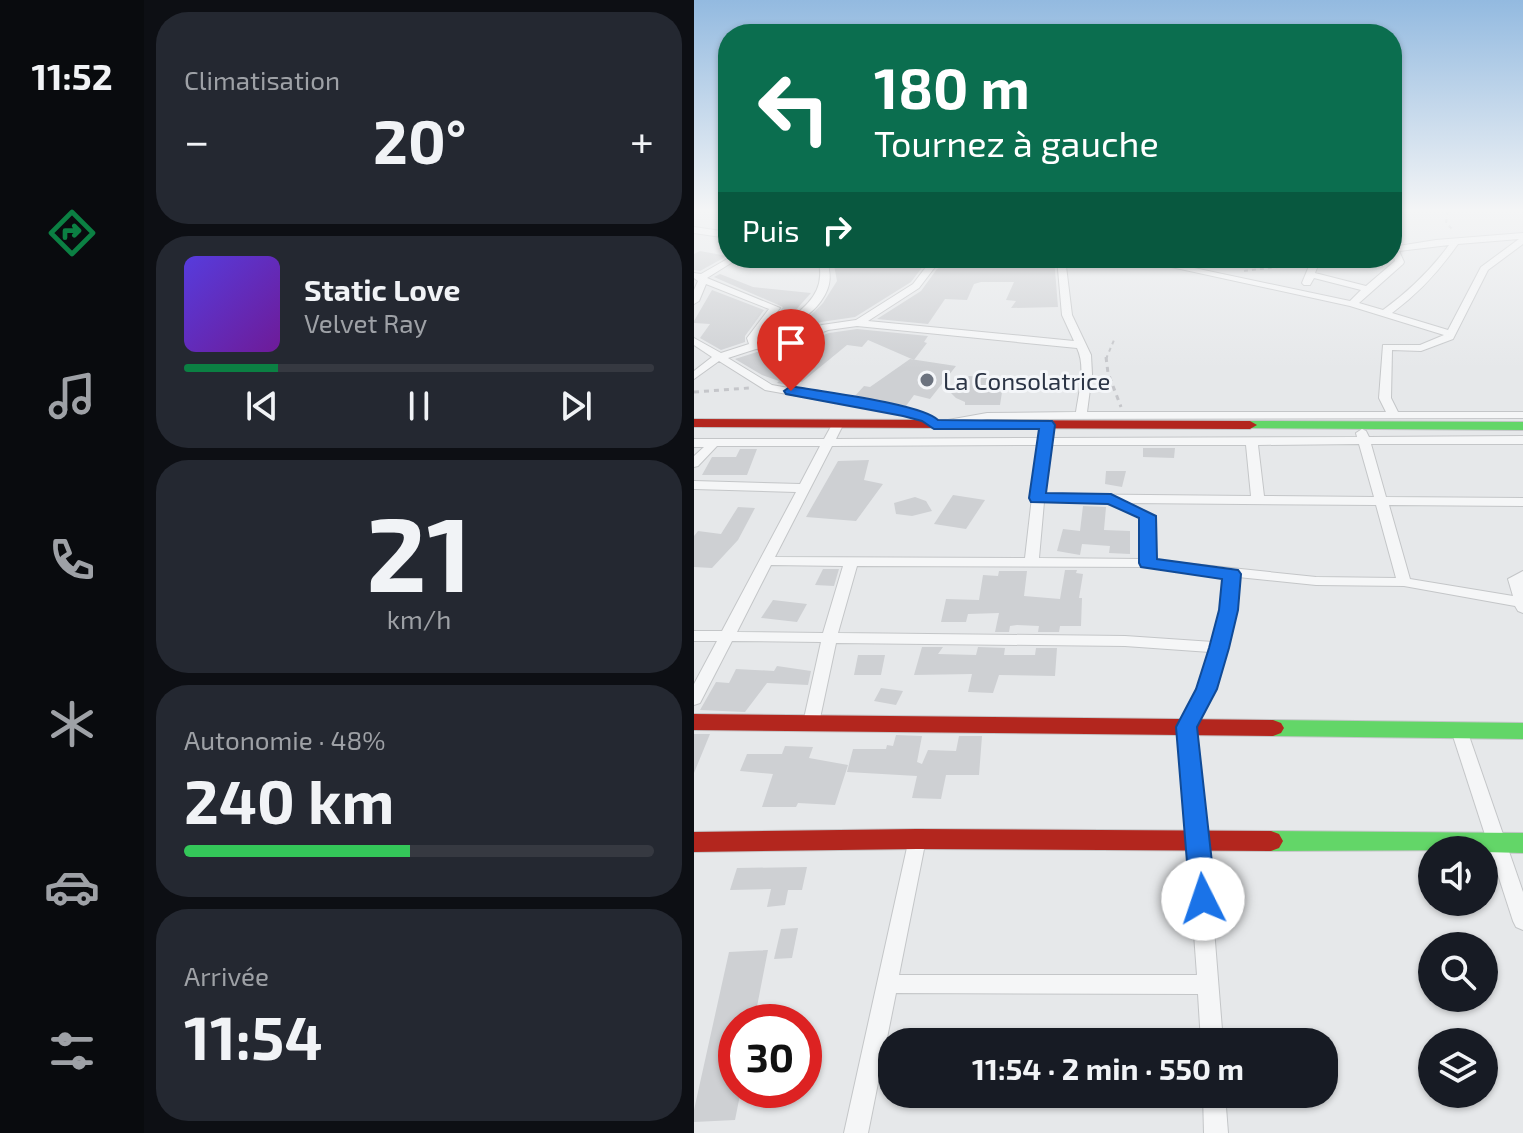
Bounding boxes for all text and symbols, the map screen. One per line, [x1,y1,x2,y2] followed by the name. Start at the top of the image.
[874,53,1030,120] text: 180 m
[31,54,113,97] text: 11:52
[742,56,846,160] icon: left
[184,64,340,95] text: Climatisation
[373,104,466,176] text: 20°
[184,113,210,166] text: −
[630,113,654,166] text: +
[874,121,1159,164] text: Tournez à gauche
[44,205,100,261] icon: directions
[815,208,859,252] icon: right
[742,212,799,248] text: Puis
[304,271,460,307] text: Static Love
[304,307,427,338] text: Velvet Ray
[757,309,825,391] pin
[769,321,813,365] icon: arrive
[943,366,1110,395] place label: La Consolatrice
[44,368,100,424] icon: music
[918,371,936,389] marker: La Consolatrice
[240,384,284,428] icon: previous
[397,384,441,428] icon: pause
[554,384,598,428] icon: next
[366,488,472,613] text: 21
[44,532,100,588] icon: phone
[387,603,451,634] text: km/h
[44,696,100,752] icon: climate
[184,724,385,755] text: Autonomie · 48%
[184,764,394,836] text: 240 km
[1418,836,1498,1108] map controls
[1418,836,1498,916] button: sound
[1161,857,1245,941] position arrow
[44,859,100,915] icon: car
[1418,932,1498,1012] button: search
[184,960,269,991] text: Arrivée
[184,1000,323,1072] text: 11:54
[718,1004,822,1108] speed limit sign: 30
[44,1023,100,1079] icon: filters
[1418,1028,1498,1108] button: layers
[972,1050,1244,1086] text: 11:54 · 2 min · 550 m

